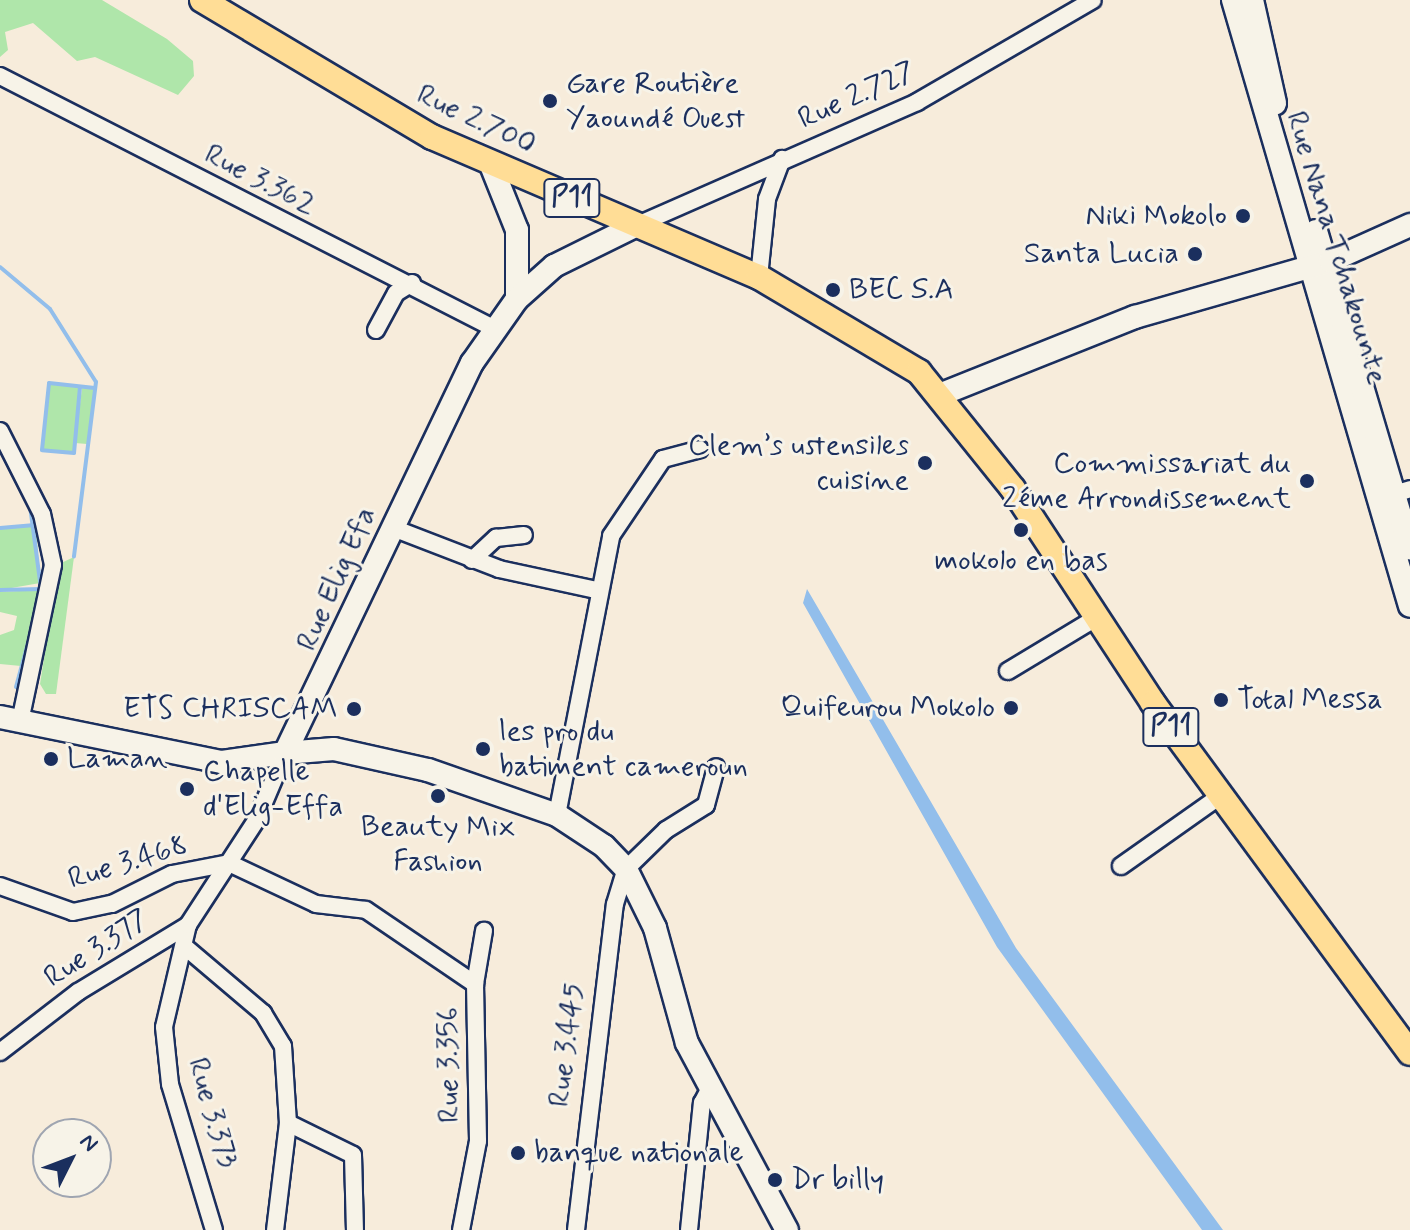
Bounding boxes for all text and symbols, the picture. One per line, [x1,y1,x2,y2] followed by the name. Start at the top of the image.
[793,54,921,138] street label: Rue 2.727
[566,66,745,136] place label: Gare Routière Yaoundé Ouest
[411,77,541,163] street label: Rue 2.700
[541,92,559,110] marker: Gare Routière Yaoundé Ouest
[1278,110,1394,386] street label: Rue Nana Tchakounte
[198,137,322,223] street label: Rue 3.362
[542,174,602,222] road number: P11
[1083,198,1227,234] place label: Niki Mokolo
[1234,207,1252,225] marker: Niki Mokolo
[1024,236,1179,272] place label: Santa Lucia
[1186,245,1204,263] marker: Santa Lucia
[849,272,954,308] place label: BEC S.A
[824,281,842,299] marker: BEC S.A
[688,428,909,498] place label: Clem’s ustensiles cuisine
[1001,446,1291,516] place label: Commissariat du 2éme Arrondissement
[916,454,934,472] marker: Clem’s ustensiles cuisine
[1298,472,1316,490] marker: Commissariat du 2éme Arrondissement
[289,501,385,657] street label: Rue Elig Efa
[1012,521,1030,539] marker: mokolo en bas
[935,543,1107,579] place label: mokolo en bas
[1237,682,1382,718] place label: Total Messa
[780,690,995,726] place label: Quifeurou Mokolo
[127,691,338,727] place label: ETS CHRISCAM
[1212,691,1230,709] marker: Total Messa
[1002,699,1020,717] marker: Quifeurou Mokolo
[345,700,363,718] marker: ETS CHRISCAM
[1141,703,1201,751] road number: P11
[499,714,748,784] place label: les pro du batiment cameroun
[474,740,492,758] marker: les pro du batiment cameroun
[67,741,168,777] place label: Laman
[42,750,60,768] marker: Laman
[203,754,343,824] place label: Chapelle d'Elig-Effa
[178,780,196,798] marker: Chapelle d'Elig-Effa
[429,787,447,805] marker: Beauty Mix Fashion
[361,809,515,880] place label: Beauty Mix Fashion
[64,828,192,898] street label: Rue 3.468
[38,902,156,996] street label: Rue 3.377
[542,981,592,1109] street label: Rue 3.445
[430,1007,468,1123] street label: Rue 3.356
[179,1054,245,1172] street label: Rue 3.373
[32,1118,112,1198] north arrow
[73,1128,104,1158] text: N
[534,1135,744,1171] place label: banque nationale
[509,1144,527,1162] marker: banque nationale
[791,1162,881,1198] place label: Dr billy
[766,1171,784,1189] marker: Dr billy

